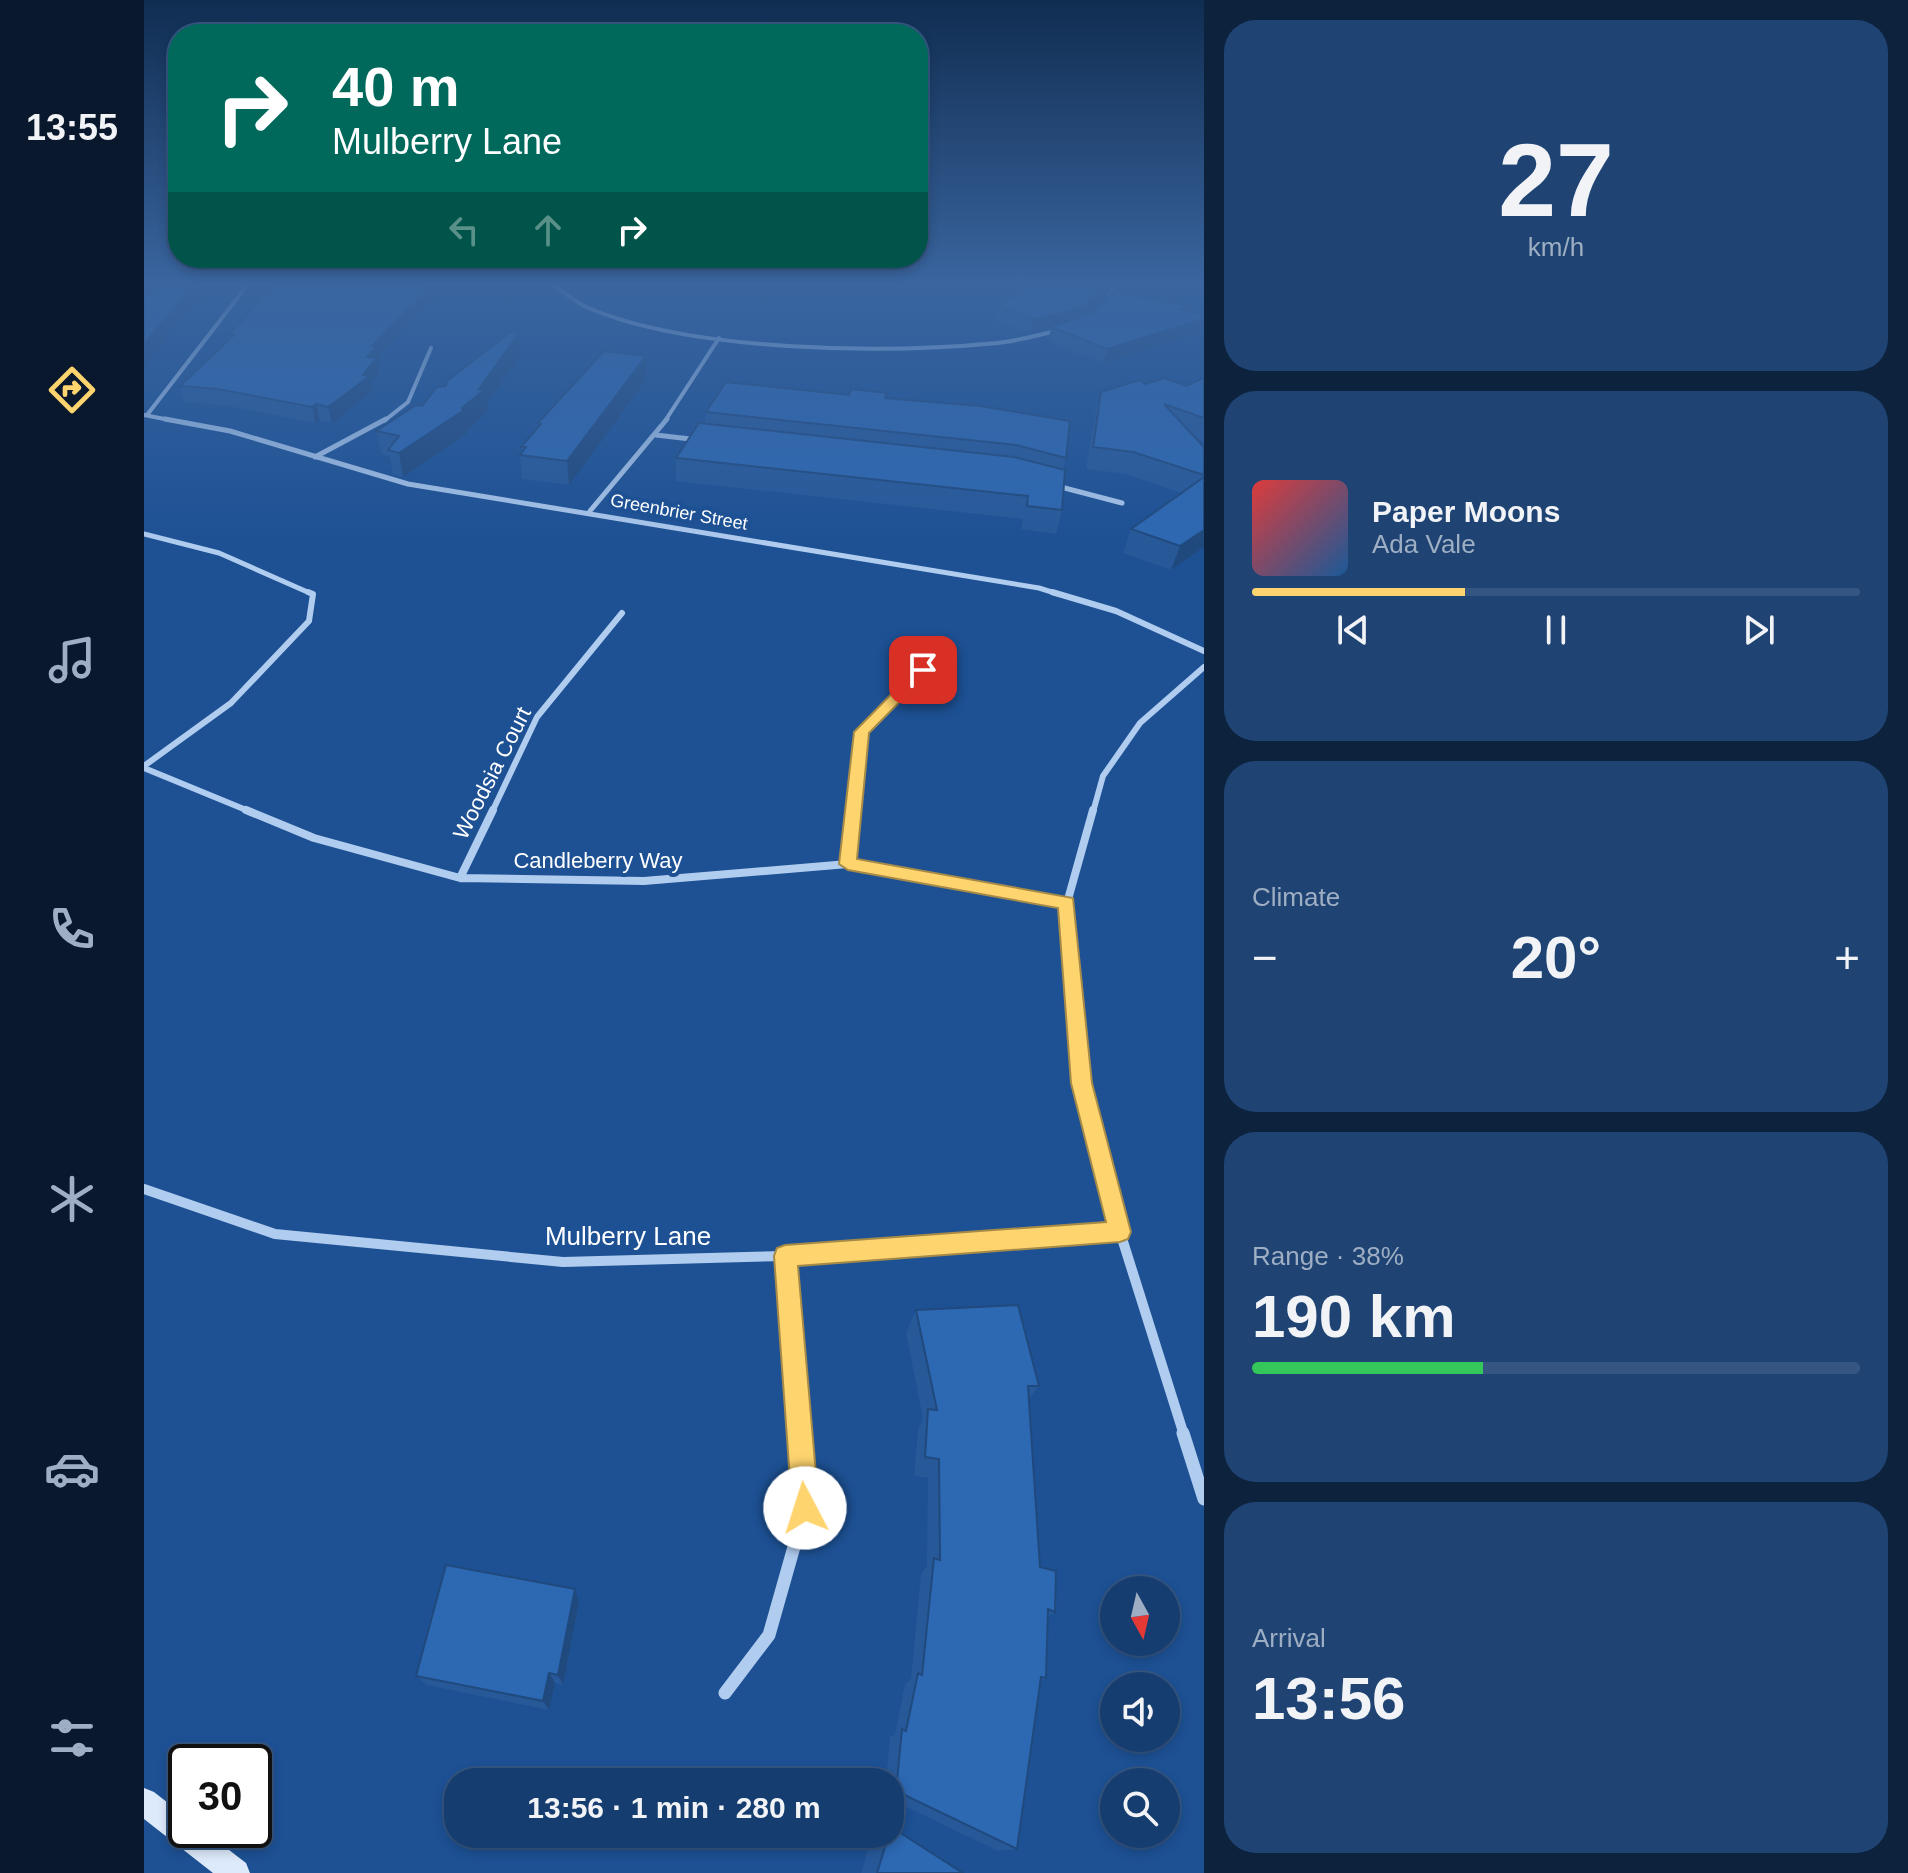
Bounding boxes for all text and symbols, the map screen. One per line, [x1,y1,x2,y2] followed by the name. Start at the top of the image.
[332,55,460,118] text: 40 m
[200,56,304,160] icon: right
[26,107,118,148] text: 13:55
[332,121,562,162] text: Mulberry Lane
[1498,122,1614,238] text: 27
[442,208,486,252] icon: left
[526,208,570,252] icon: ahead
[610,208,654,252] icon: right
[1528,232,1584,262] text: km/h
[44,362,100,418] icon: directions
[609,490,749,534] street label: Greenbrier Street
[1372,495,1560,528] text: Paper Moons
[1372,529,1476,559] text: Ada Vale
[1331,608,1375,652] icon: previous
[1534,608,1578,652] icon: pause
[1737,608,1781,652] icon: next
[44,632,100,688] icon: music
[889,636,957,704] pin
[901,648,945,692] icon: arrive
[448,703,536,843] street label: Woodsia Court
[513,848,683,873] street label: Candleberry Way
[1252,882,1340,912] text: Climate
[44,901,100,957] icon: phone
[1511,924,1601,991] text: 20°
[1252,933,1278,982] text: −
[1834,933,1860,982] text: +
[44,1171,100,1227] icon: climate
[545,1221,711,1251] street label: Mulberry Lane
[1252,1241,1404,1271] text: Range · 38%
[1252,1283,1456,1350] text: 190 km
[44,1441,100,1497] icon: car
[763,1466,847,1550] position arrow
[1100,1576,1180,1656] north arrow
[1100,1576,1180,1848] map controls
[1252,1623,1326,1653] text: Arrival
[1252,1665,1405,1732] text: 13:56
[1100,1672,1180,1752] button: sound
[44,1710,100,1766] icon: filters
[168,1744,272,1848] speed limit sign: 30
[1100,1768,1180,1848] button: search
[527,1791,821,1824] text: 13:56 · 1 min · 280 m

